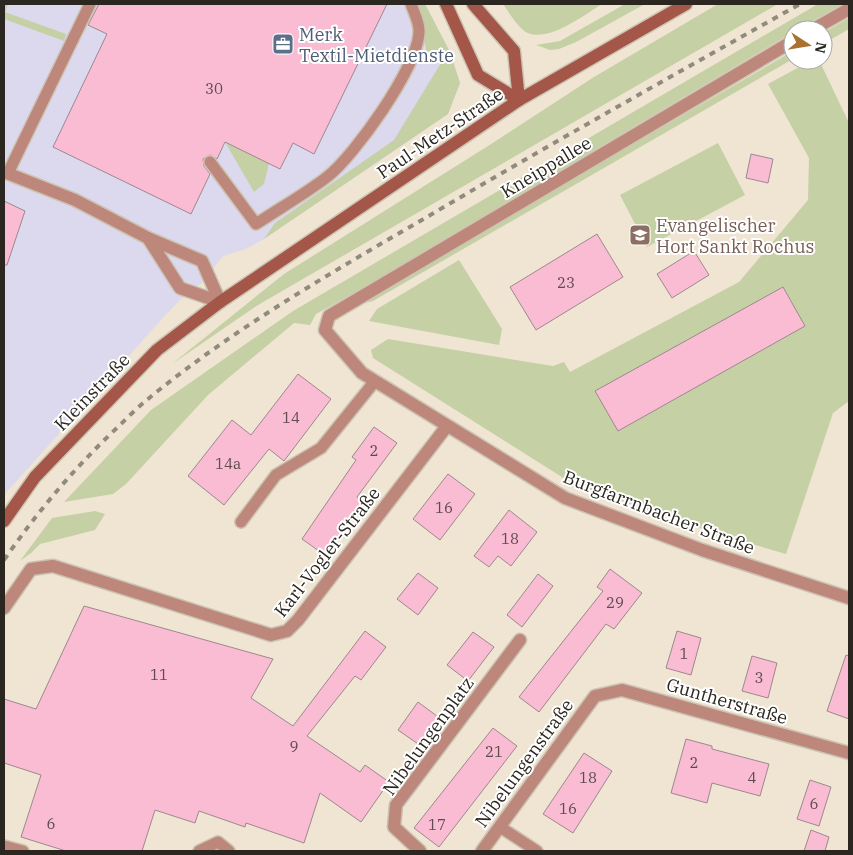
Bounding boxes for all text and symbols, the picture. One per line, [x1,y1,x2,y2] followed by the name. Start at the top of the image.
[783,20,833,70] north arrow
[299,23,454,67] place label: Merk Textil-Mietdienste
[271,32,295,56] office icon: Merk Textil-Mietdienste
[811,40,831,55] text: N
[205,79,223,98] house number: 30
[372,82,508,184] street label: Paul-Metz-Straße
[497,131,595,203] street label: Kneippallee
[656,214,814,258] place label: Evangelischer Hort Sankt Rochus
[628,223,652,247] school or university icon: Evangelischer Hort Sankt Rochus
[557,273,575,292] house number: 23
[49,348,135,436] street label: Kleinstraße
[282,408,300,427] house number: 14
[369,441,379,460] house number: 2
[215,454,241,473] house number: 14a
[560,465,758,559] street label: Burgfarrnbacher Straße
[269,482,385,622] street label: Karl-Vogler-Straße
[435,498,453,517] house number: 16
[501,529,519,548] house number: 18
[606,593,624,612] house number: 29
[679,644,689,663] house number: 1
[150,665,168,684] house number: 11
[754,668,764,687] house number: 3
[377,672,479,800] street label: Nibelungenplatz
[664,673,790,729] street label: Guntherstraße
[470,694,578,832] street label: Nibelungenstraße
[289,737,299,756] house number: 9
[485,742,503,761] house number: 21
[689,753,699,772] house number: 2
[579,768,597,787] house number: 18
[747,768,757,787] house number: 4
[809,794,819,813] house number: 6
[559,799,577,818] house number: 16
[46,814,56,833] house number: 6
[428,815,446,834] house number: 17

